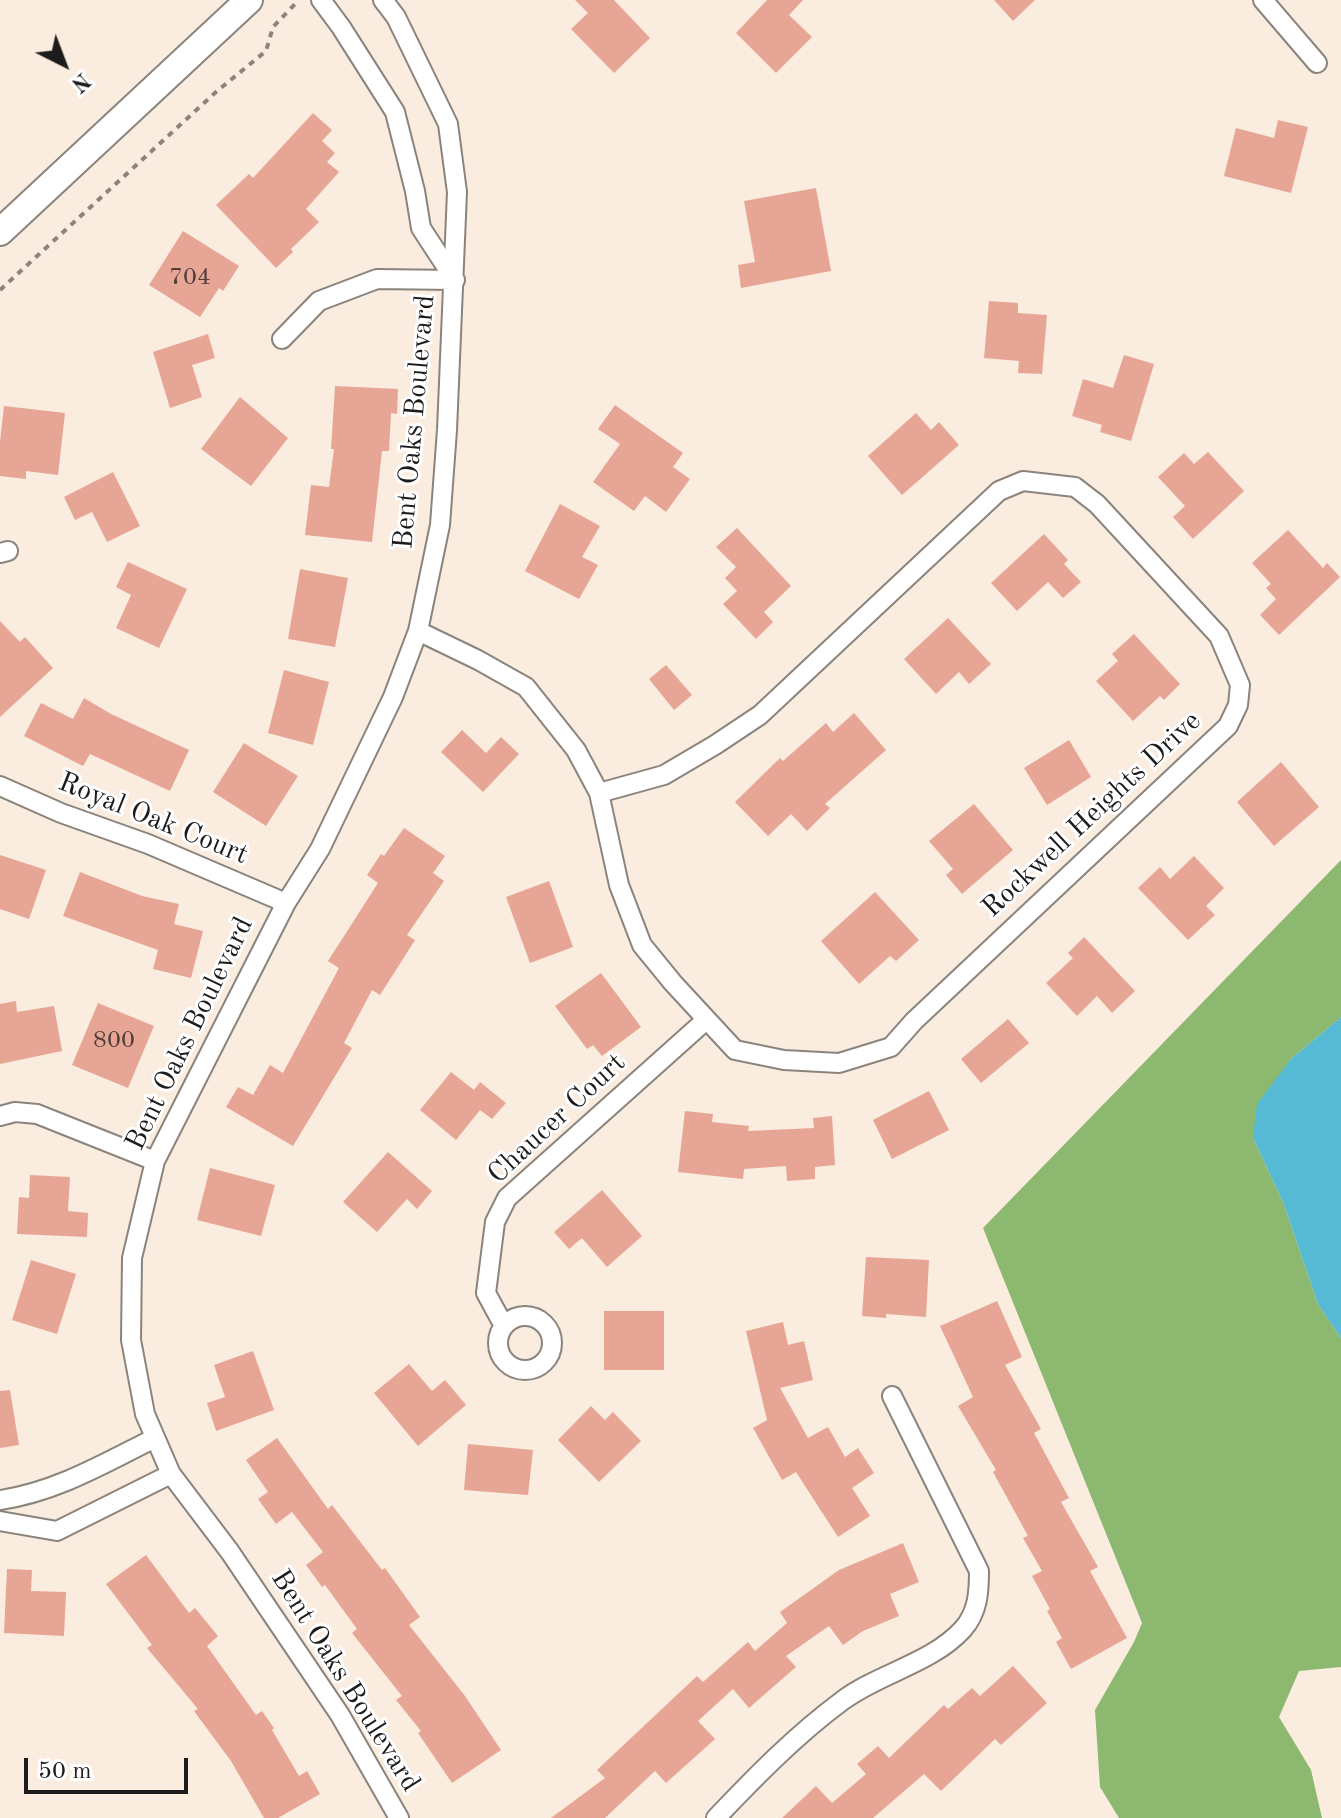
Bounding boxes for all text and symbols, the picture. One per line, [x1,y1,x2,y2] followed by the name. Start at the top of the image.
[24,24,104,104] north arrow
[66,68,94,96] text: N
[169,264,211,292] house number: 704
[387,293,443,551] street label: Bent Oaks Boulevard
[976,705,1208,925] street label: Rockwell Heights Drive
[53,766,253,872] street label: Royal Oak Court
[119,912,261,1156] street label: Bent Oaks Boulevard
[93,1027,135,1055] house number: 800
[481,1047,633,1191] street label: Chaucer Court
[263,1564,427,1798] street label: Bent Oaks Boulevard
[28,1742,192,1792] scale bar
[38,1760,92,1784] text: 50 m

